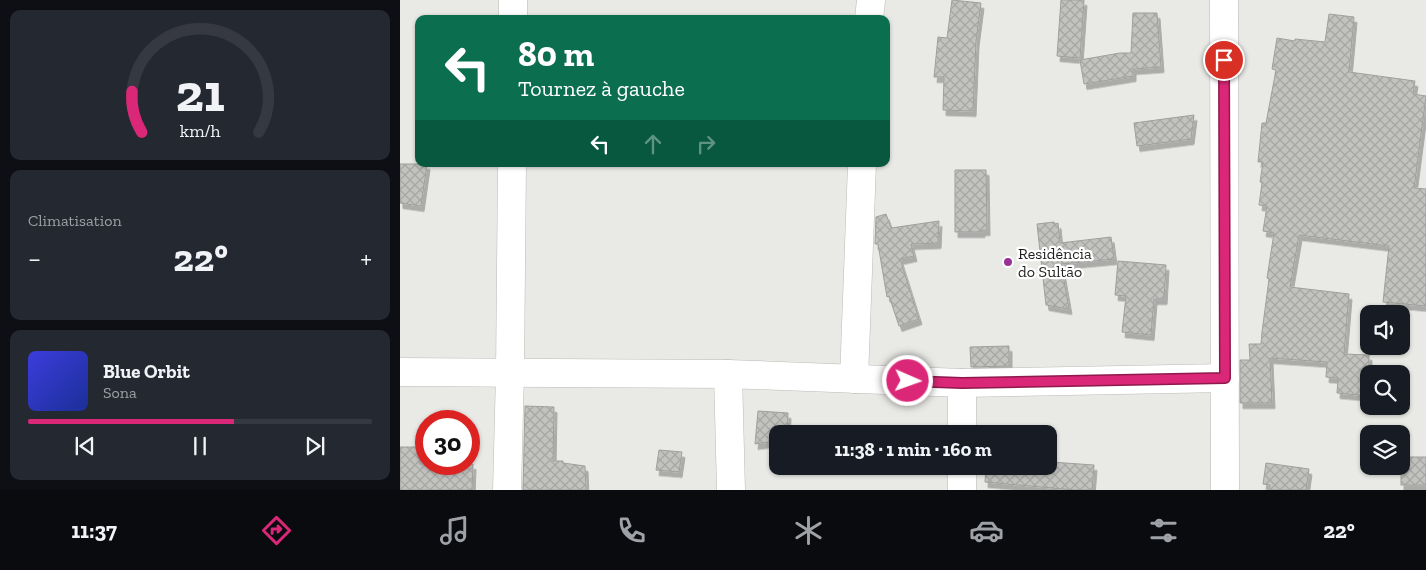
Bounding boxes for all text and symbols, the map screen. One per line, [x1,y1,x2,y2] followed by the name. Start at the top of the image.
[518,33,594,75] text: 80 m
[435,35,500,100] icon: left
[1203,39,1245,81] pin
[1210,46,1238,74] icon: arrive
[176,62,224,124] text: 21
[518,75,685,102] text: Tournez à gauche
[180,120,220,142] text: km/h
[586,130,614,158] icon: left
[639,130,667,158] icon: ahead
[692,130,720,158] icon: right
[28,211,122,230] text: Climatisation
[173,235,228,281] text: 22°
[28,242,41,275] text: −
[360,242,372,275] text: +
[1018,244,1092,281] place label: Residência do Sultão
[1002,256,1014,268] marker: Residência do Sultão
[1360,305,1410,475] map controls
[1360,305,1410,355] button: sound
[881,354,933,406] position arrow
[103,360,190,383] text: Blue Orbit
[1360,365,1410,415] button: search
[103,383,137,402] text: Sona
[415,410,480,475] speed limit sign: 30
[1360,425,1410,475] button: layers
[71,432,99,460] icon: previous
[186,432,214,460] icon: pause
[301,432,329,460] icon: next
[834,438,992,461] text: 11:38 · 1 min · 160 m
[259,513,294,548] icon: directions
[437,513,472,548] icon: music
[614,513,649,548] icon: phone
[791,513,826,548] icon: climate
[969,513,1004,548] icon: car
[1146,513,1181,548] icon: filters
[71,517,117,544] text: 11:37
[1323,517,1355,544] text: 22°

